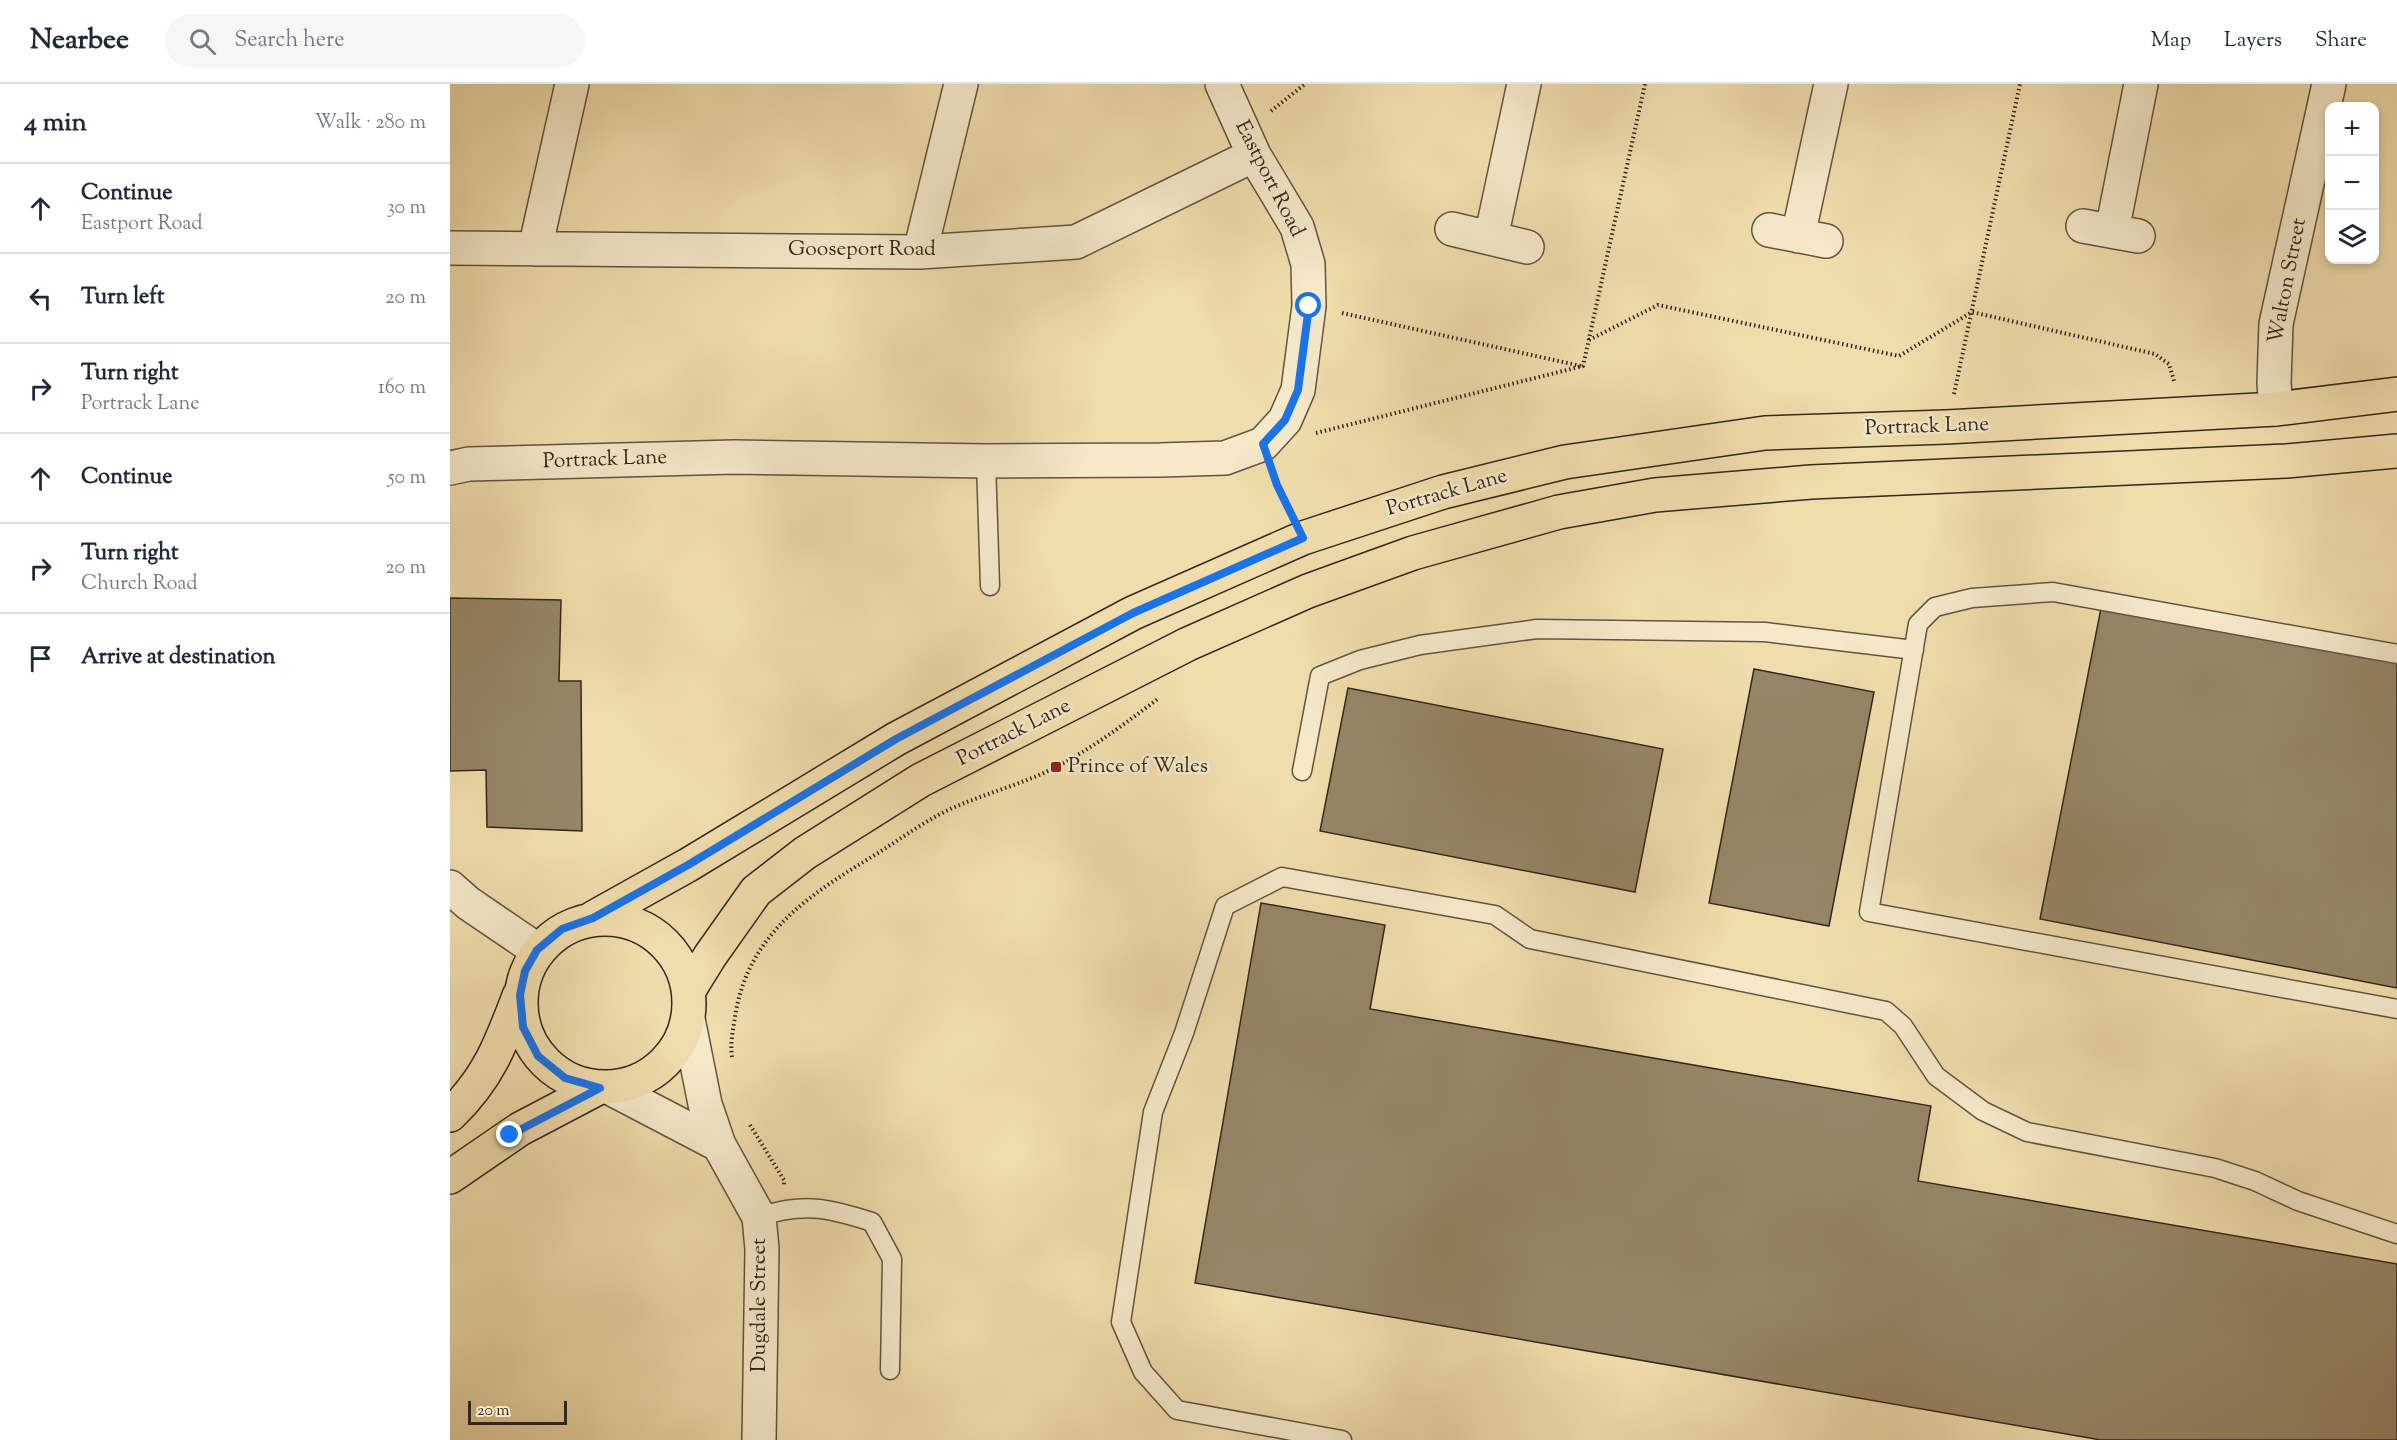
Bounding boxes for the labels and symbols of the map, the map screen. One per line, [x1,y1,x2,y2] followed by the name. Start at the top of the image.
[1227,115,1311,243] street label: Eastport Road
[2261,216,2315,346] street label: Walton Street
[788,235,936,265] street label: Gooseport Road
[1295,292,1321,318] route start
[1864,410,1990,444] street label: Portrack Lane
[542,443,668,477] street label: Portrack Lane
[1383,461,1511,525] street label: Portrack Lane
[952,691,1076,775] street label: Portrack Lane
[1068,752,1208,782] place label: Prince of Wales
[1049,760,1063,774] marker: Prince of Wales
[496,1121,522,1147] route end
[745,1238,775,1372] street label: Dugdale Street
[468,1398,567,1426] scale bar

